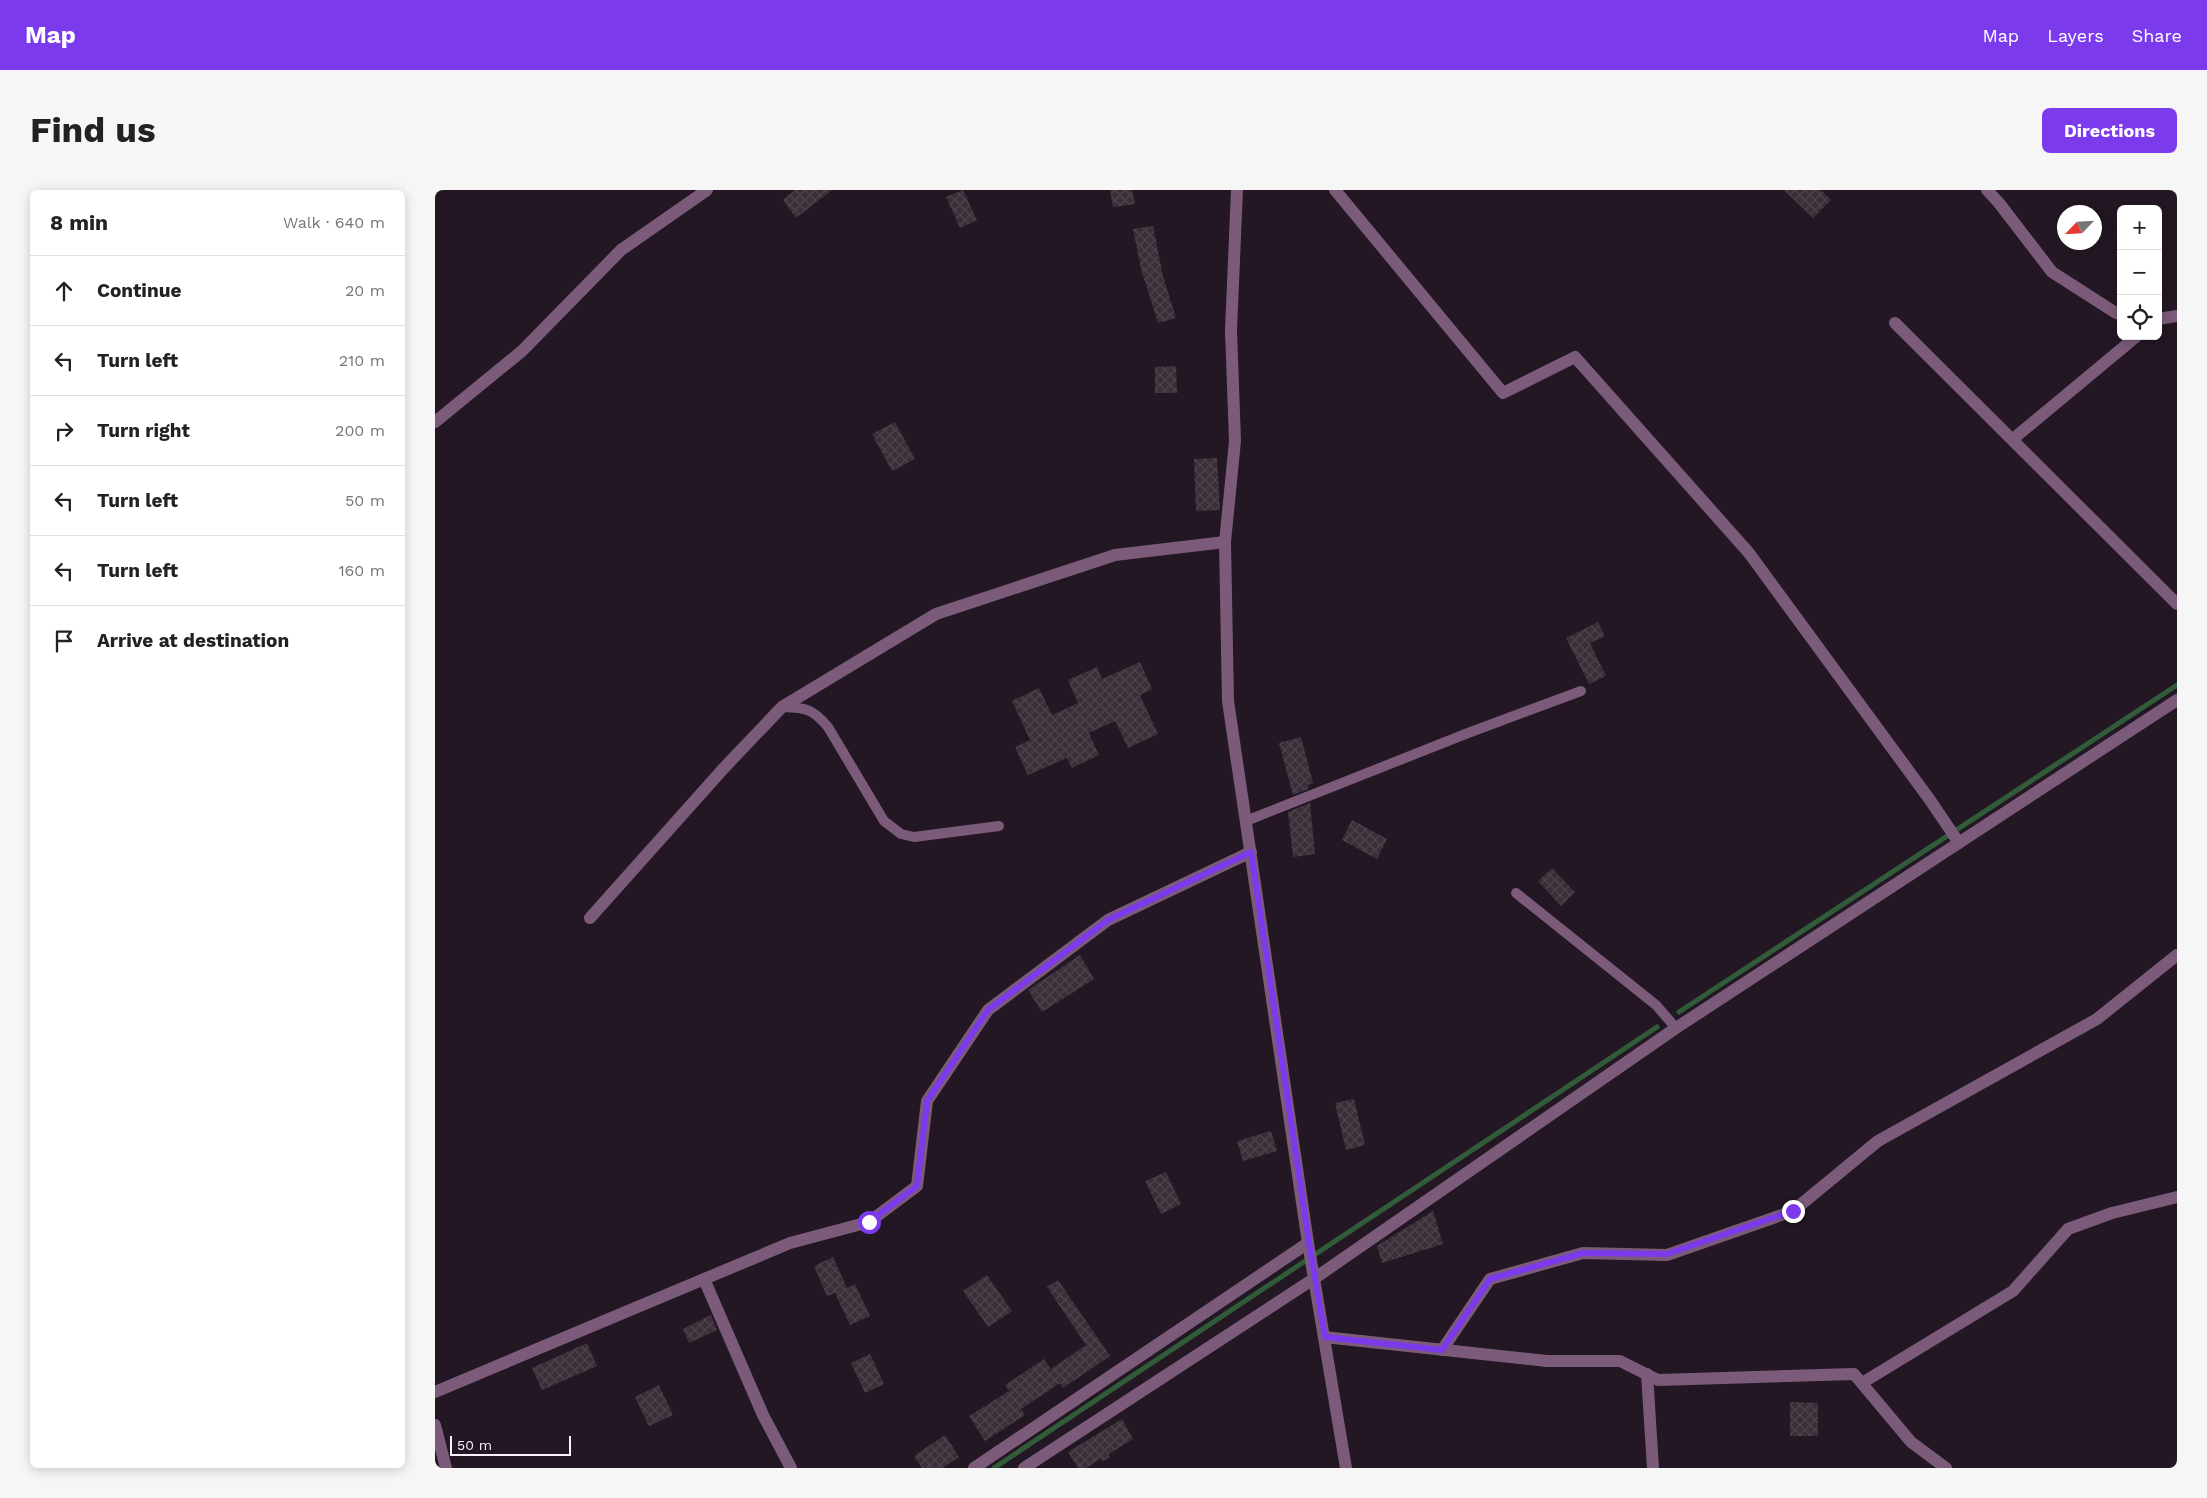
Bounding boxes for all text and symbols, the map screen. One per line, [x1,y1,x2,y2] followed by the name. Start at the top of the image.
[25,21,76,49] text: Map
[1982,25,2019,46] text: Map
[2047,25,2104,46] text: Layers
[2132,25,2182,46] text: Share
[2042,108,2177,153] button: Directions
[30,109,156,151] text: Find us
[2057,205,2102,250] north arrow
[2117,205,2162,340] map controls
[2117,205,2162,250] button: +
[50,210,108,235] text: 8 min
[283,213,385,232] text: Walk · 640 m
[2117,250,2162,295] button: −
[50,277,78,305] icon: ahead
[97,279,181,302] text: Continue
[345,281,385,300] text: 20 m
[2117,295,2162,340] button: locate
[50,347,78,375] icon: left
[97,349,178,372] text: Turn left
[339,351,385,370] text: 210 m
[50,417,78,445] icon: right
[97,419,190,442] text: Turn right
[335,421,385,440] text: 200 m
[50,487,78,515] icon: left
[97,489,178,512] text: Turn left
[345,491,385,510] text: 50 m
[50,557,78,585] icon: left
[97,559,178,582] text: Turn left
[338,561,385,580] text: 160 m
[50,627,78,655] icon: arrive
[97,629,289,652] text: Arrive at destination
[1782,1200,1805,1223] route end
[858,1211,881,1234] route start
[450,1433,571,1456] scale bar
[457,1437,492,1453] text: 50 m

